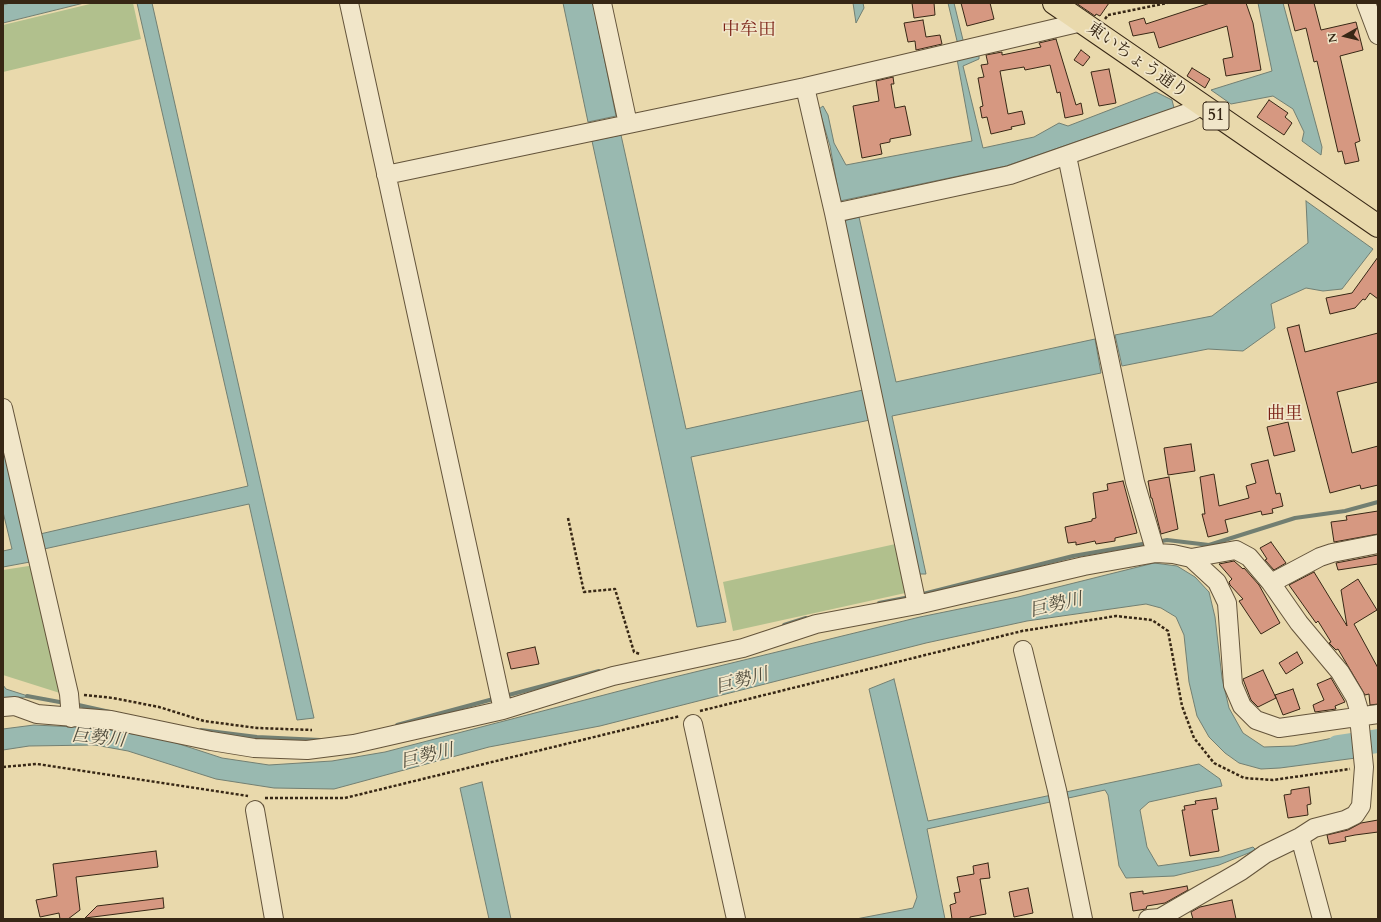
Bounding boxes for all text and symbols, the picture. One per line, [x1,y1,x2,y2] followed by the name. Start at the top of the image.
[1325,16,1365,56] north arrow
[1082,19,1192,103] street label: 東いちょう通り
[722,20,776,42] district label: 中牟田
[1325,32,1341,44] text: N
[1203,102,1229,130] road number: 51
[1267,404,1303,426] district label: 曲里
[1027,589,1085,623] water label: 巨勢川
[713,665,771,699] water label: 巨勢川
[70,725,126,753] water label: 巨勢川
[398,740,456,774] water label: 巨勢川

